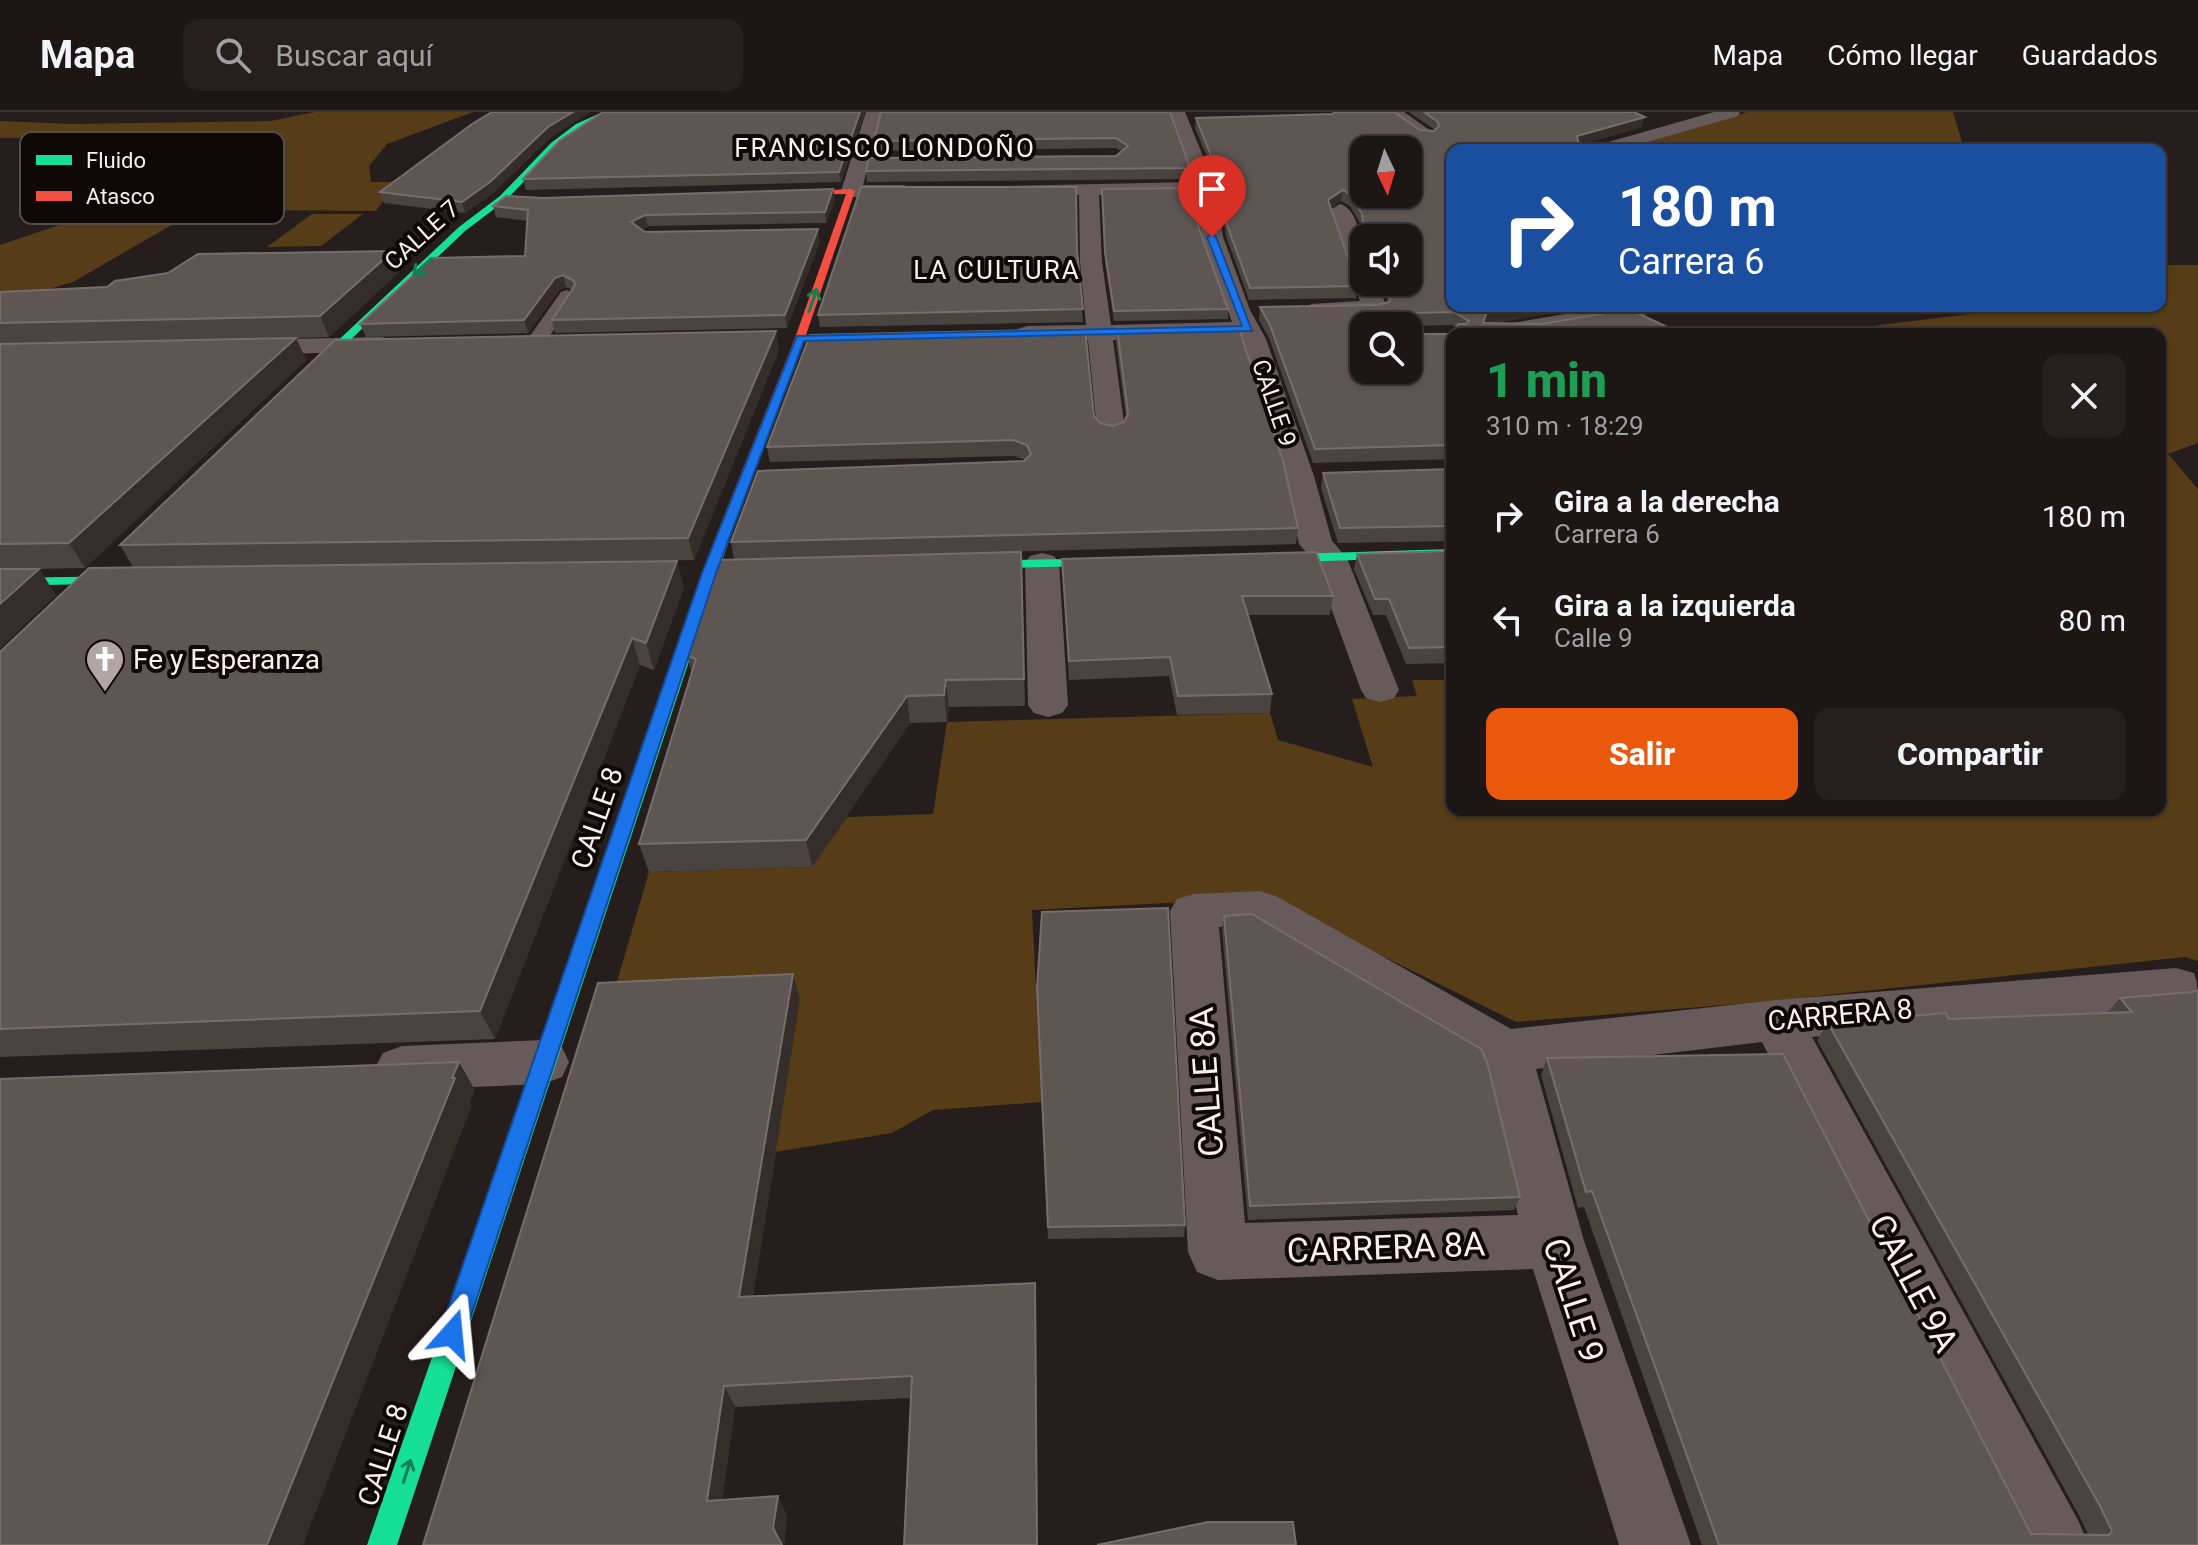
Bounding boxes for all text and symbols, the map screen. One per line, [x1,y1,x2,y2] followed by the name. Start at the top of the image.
[183,19,743,91] search box
[40,33,135,77] text: Mapa
[211,33,255,77] icon: search
[275,38,433,73] text: Buscar aquí
[1713,39,1783,72] text: Mapa
[1827,39,1978,72] text: Cómo llegar
[2022,39,2158,72] text: Guardados
[20,132,284,224] legend
[734,133,1036,163] district label: FRANCISCO LONDOÑO
[1350,136,1422,208] north arrow
[1350,136,1422,384] map controls
[86,148,146,173] text: Fluido
[1178,155,1246,237] pin
[1190,167,1234,211] icon: arrive
[1618,174,1777,240] text: 180 m
[1486,176,1590,280] icon: right
[86,184,155,209] text: Atasco
[379,194,465,276] street label: CALLE 7
[1350,224,1422,296] button: sound
[1618,241,1764,283] text: Carrera 6
[913,255,1081,285] district label: LA CULTURA
[413,257,433,275] one-way arrow
[807,288,822,313] one-way arrow
[1350,312,1422,384] button: search
[1486,352,1607,409] text: 1 min
[2042,354,2126,438] button: close
[1246,356,1302,450] street label: CALLE 9
[1486,411,1644,441] text: 310 m · 18:29
[1554,484,1780,519] text: Gira a la derecha
[1486,494,1530,538] icon: right
[2042,499,2126,534] text: 180 m
[1554,519,1660,549] text: Carrera 6
[1554,588,1796,623] text: Gira a la izquierda
[1486,598,1530,642] icon: left
[2059,603,2126,638] text: 80 m
[1554,623,1633,653] text: Calle 9
[84,638,126,693] church icon: Fe y Esperanza
[133,643,320,676] place label: Fe y Esperanza
[1486,708,1798,800] button: Salir
[1814,708,2126,800] button: Compartir
[564,763,630,873] street label: CALLE 8
[1766,992,1914,1038] street label: CARRERA 8
[1181,1006,1231,1158] street label: CALLE 8A
[1861,1207,1967,1359] street label: CALLE 9A
[1286,1224,1486,1270] street label: CARRERA 8A
[1535,1233,1613,1367] street label: CALLE 9
[410,1292,494,1376] position arrow
[351,1400,415,1510] street label: CALLE 8
[400,1459,415,1484] one-way arrow

